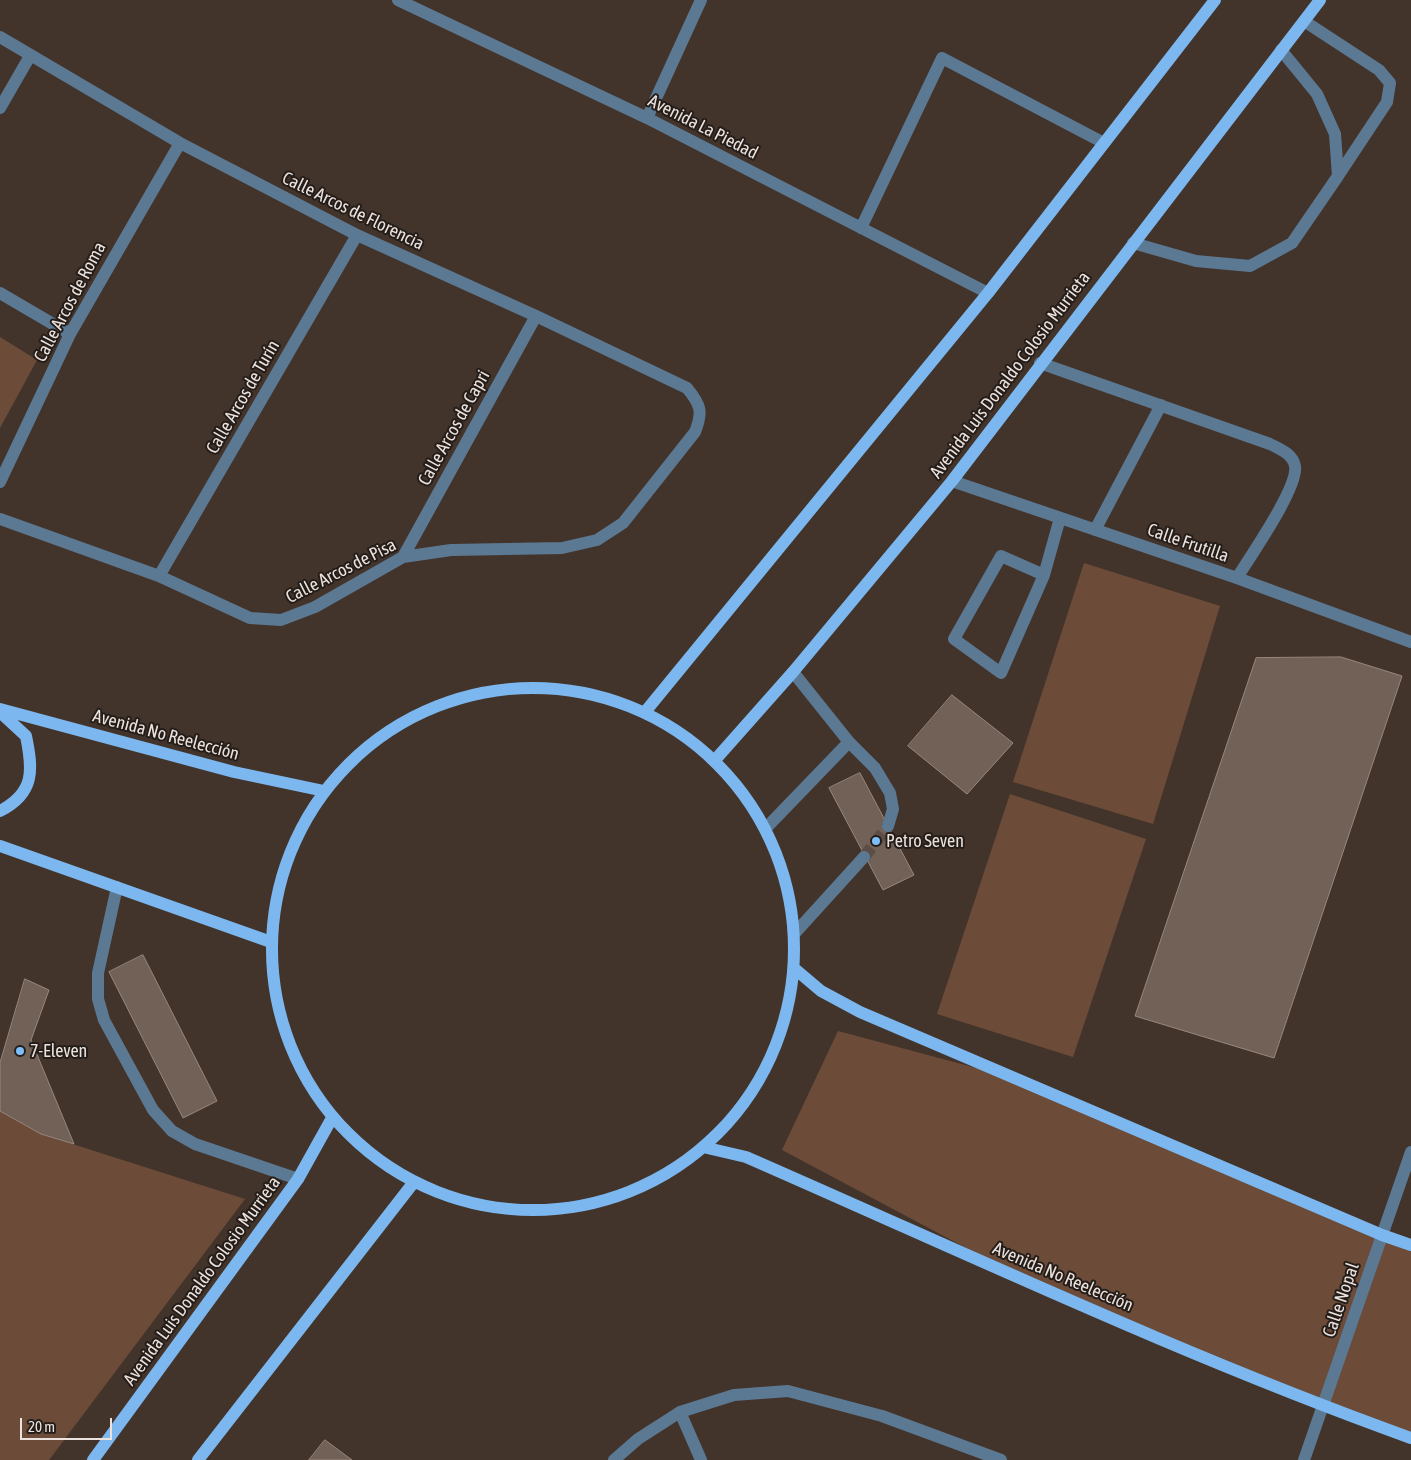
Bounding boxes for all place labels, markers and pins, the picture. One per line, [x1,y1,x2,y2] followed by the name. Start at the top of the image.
[886,830,964,852] place label: Petro Seven
[870,835,882,847] marker: Petro Seven
[30,1040,87,1062] place label: 7-Eleven
[14,1045,26,1057] marker: 7-Eleven

